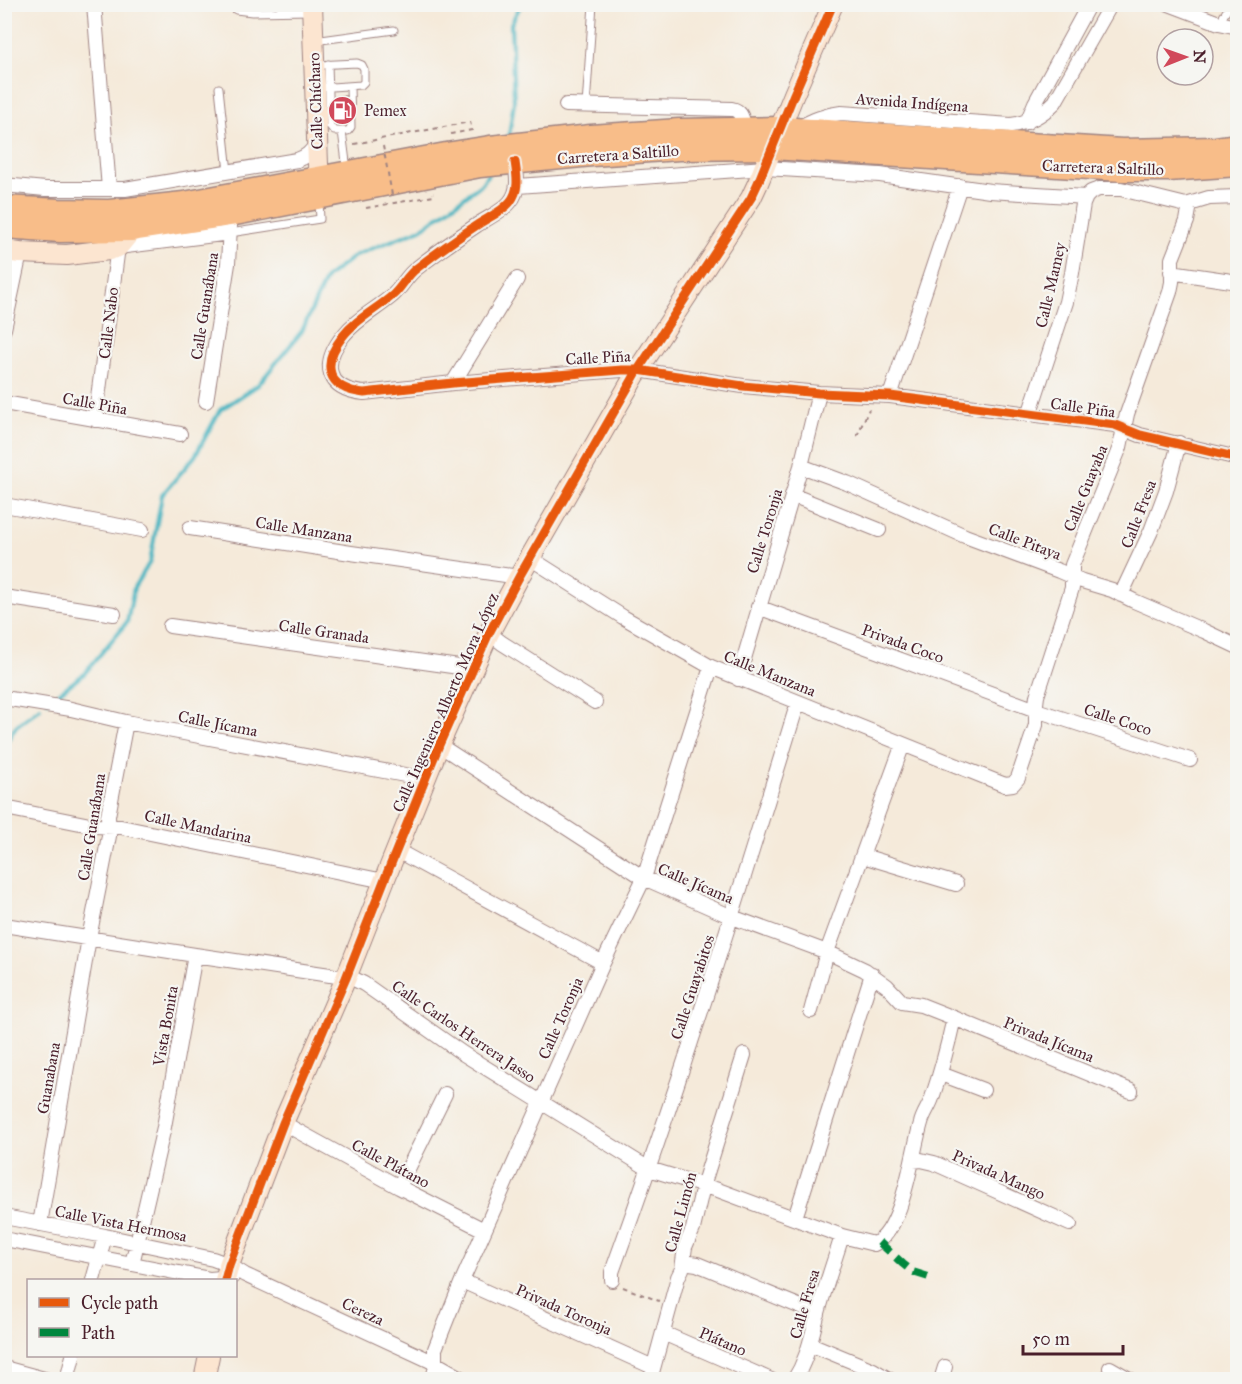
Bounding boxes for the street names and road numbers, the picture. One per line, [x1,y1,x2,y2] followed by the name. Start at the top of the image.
[304,52,327,150] street label: Calle Chícharo
[854,89,969,117] street label: Avenida Indígena
[557,141,680,168] street label: Carretera a Saltillo
[1042,156,1164,179] street label: Carretera a Saltillo
[1031,240,1070,330] street label: Calle Mamey
[187,251,222,361] street label: Calle Guanábana
[95,286,122,360] street label: Calle Nabo
[565,346,631,369] street label: Calle Piña
[61,388,129,419] street label: Calle Piña
[1049,394,1117,421] street label: Calle Piña
[1059,442,1112,534] street label: Calle Guayaba
[1117,477,1160,551] street label: Calle Fresa
[743,486,786,576] street label: Calle Toronja
[254,512,354,547] street label: Calle Manzana
[986,519,1064,564] street label: Calle Pitaya
[388,589,504,816] street label: Calle Ingeniero Alberto Mora López
[278,616,371,647] street label: Calle Granada
[859,620,946,667] street label: Privada Coco
[721,646,819,701] street label: Calle Manzana
[1081,700,1154,739] street label: Calle Coco
[176,706,259,742] street label: Calle Jícama
[74,772,109,882] street label: Calle Guanábana
[143,806,253,847] street label: Calle Mandarina
[655,859,737,909] street label: Calle Jícama
[667,932,718,1042] street label: Calle Guayabitos
[534,974,587,1062] street label: Calle Toronja
[388,976,539,1088] street label: Calle Carlos Herrera Jasso
[149,984,182,1069] street label: Vista Bonita
[1000,1013,1097,1067] street label: Privada Jícama
[33,1041,64,1115] street label: Guanabana
[348,1135,433,1192] street label: Calle Plátano
[949,1146,1048,1204] street label: Privada Mango
[661,1169,700,1255] street label: Calle Limón
[53,1201,189,1246] street label: Calle Vista Hermosa
[785,1267,824,1341] street label: Calle Fresa
[513,1280,615,1339] street label: Privada Toronja
[339,1293,387,1330] street label: Cereza
[696,1323,749,1360] street label: Plátano

